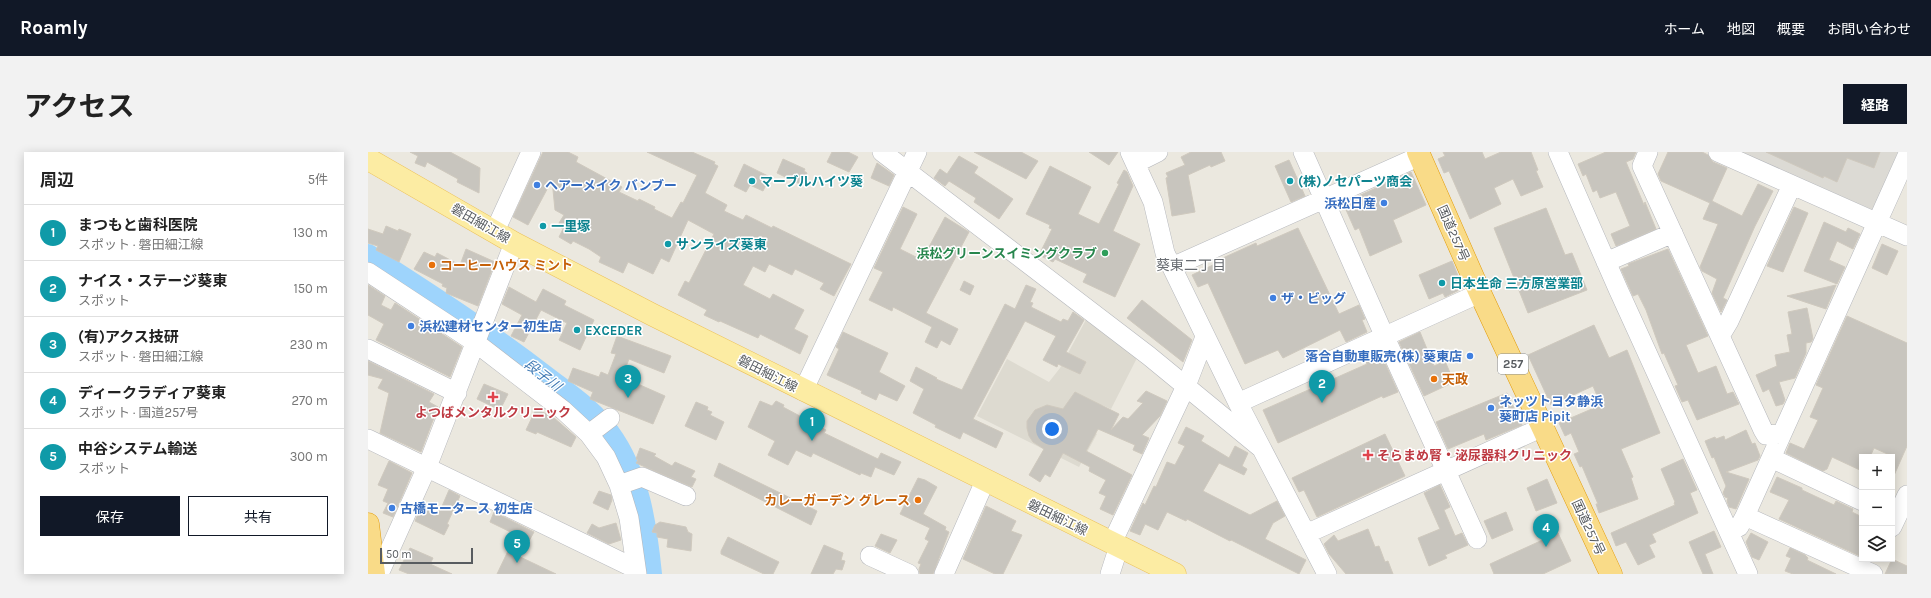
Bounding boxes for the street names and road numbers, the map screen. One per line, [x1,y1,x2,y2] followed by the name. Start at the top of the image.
[449,201,513,246] street label: 磐田細江線
[1434,203,1473,264] street label: 国道257号
[735,352,800,395] street label: 磐田細江線
[1498,354,1528,374] road number: 257
[1025,496,1090,538] street label: 磐田細江線
[1569,497,1608,558] street label: 国道257号

